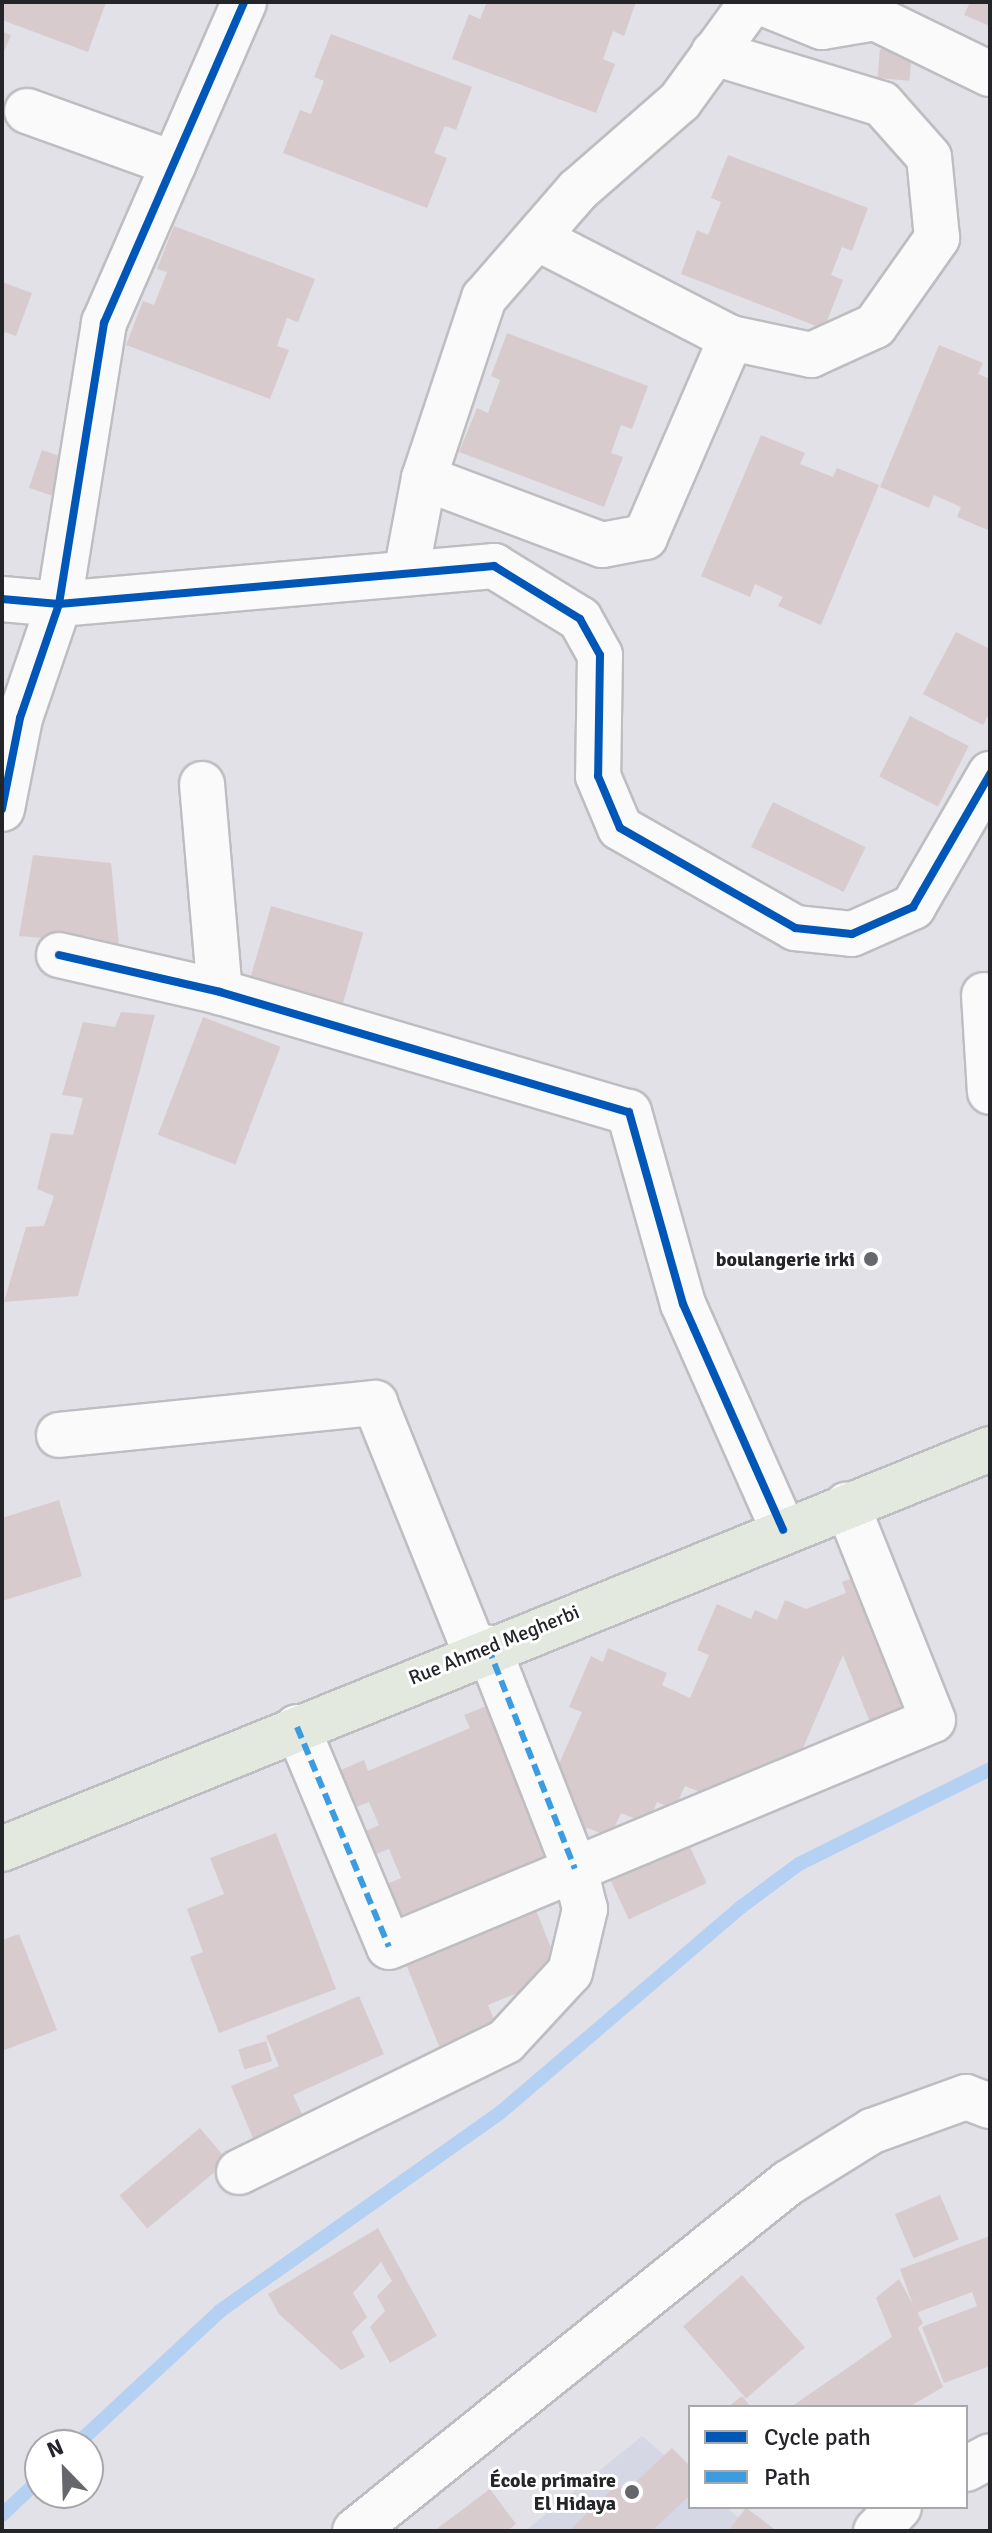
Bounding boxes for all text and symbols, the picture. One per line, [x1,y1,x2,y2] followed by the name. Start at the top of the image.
[716,1247,855,1271] place label: boulangerie irki
[862,1250,880,1268] marker: boulangerie irki
[405,1600,583,1690] street label: Rue Ahmed Megherbi
[688,2405,968,2509] legend
[764,2422,871,2452] text: Cycle path
[24,2429,104,2509] north arrow
[43,2433,68,2464] text: N
[764,2462,810,2492] text: Path
[489,2468,616,2515] place label: École primaire El Hidaya
[623,2483,641,2501] marker: École primaire El Hidaya

